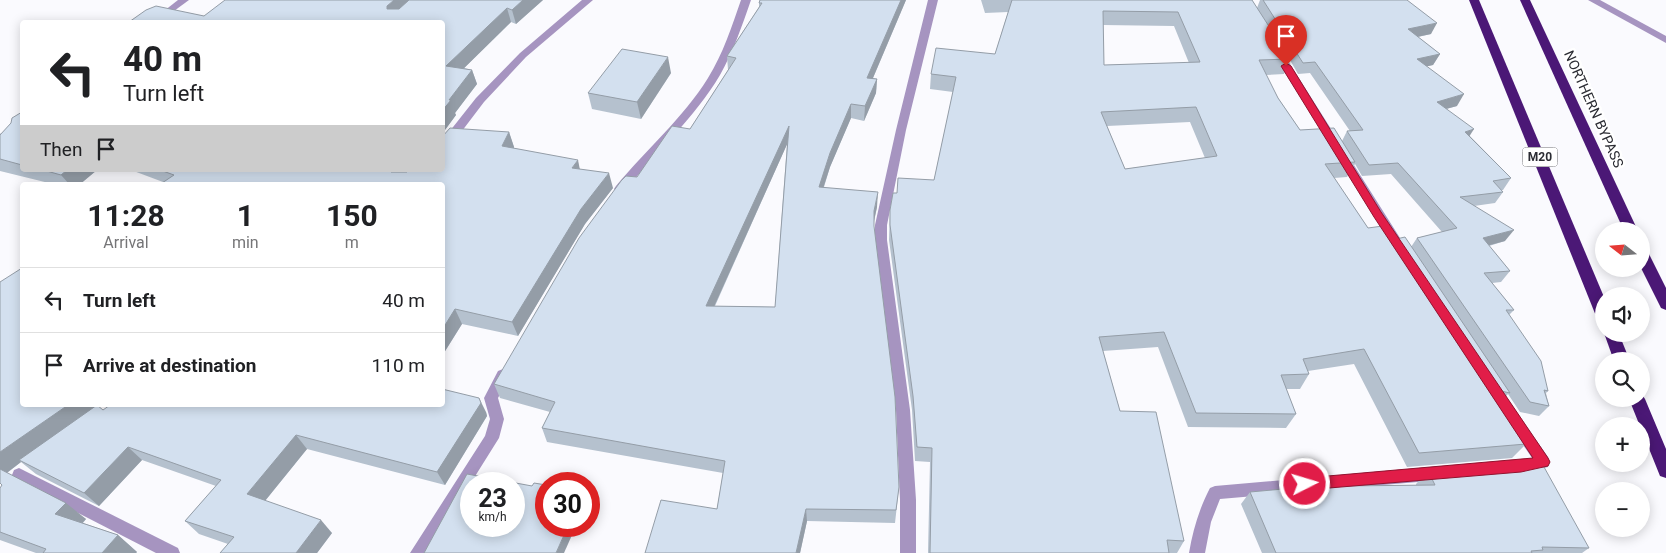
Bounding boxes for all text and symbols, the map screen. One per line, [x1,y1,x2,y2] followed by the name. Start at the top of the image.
[1265,15,1307,66] pin
[1272,22,1300,50] icon: arrive
[123,39,202,80] text: 40 m
[40,40,105,105] icon: left
[1561,48,1627,170] street label: NORTHERN BYPASS
[123,81,204,106] text: Turn left
[92,135,120,163] icon: arrive
[40,138,82,161] text: Then
[1522,148,1558,166] road number: M20
[87,198,165,233] text: 11:28
[237,198,254,233] text: 1
[326,198,378,233] text: 150
[1595,222,1650,278] north arrow
[1595,222,1650,537] map controls
[103,233,149,252] text: Arrival
[232,233,259,252] text: min
[345,233,359,252] text: m
[40,286,68,314] icon: left
[1595,287,1650,342] button: sound
[83,289,156,312] text: Turn left
[382,289,425,312] text: 40 m
[40,351,68,379] icon: arrive
[1595,352,1650,407] button: search
[83,354,256,377] text: Arrive at destination
[372,354,425,377] text: 110 m
[1595,417,1650,472] button: +
[1278,457,1330,509] position arrow
[535,472,600,537] speed limit sign: 30
[1595,482,1650,537] button: −
[478,484,507,513] text: 23
[478,510,507,524] text: km/h

